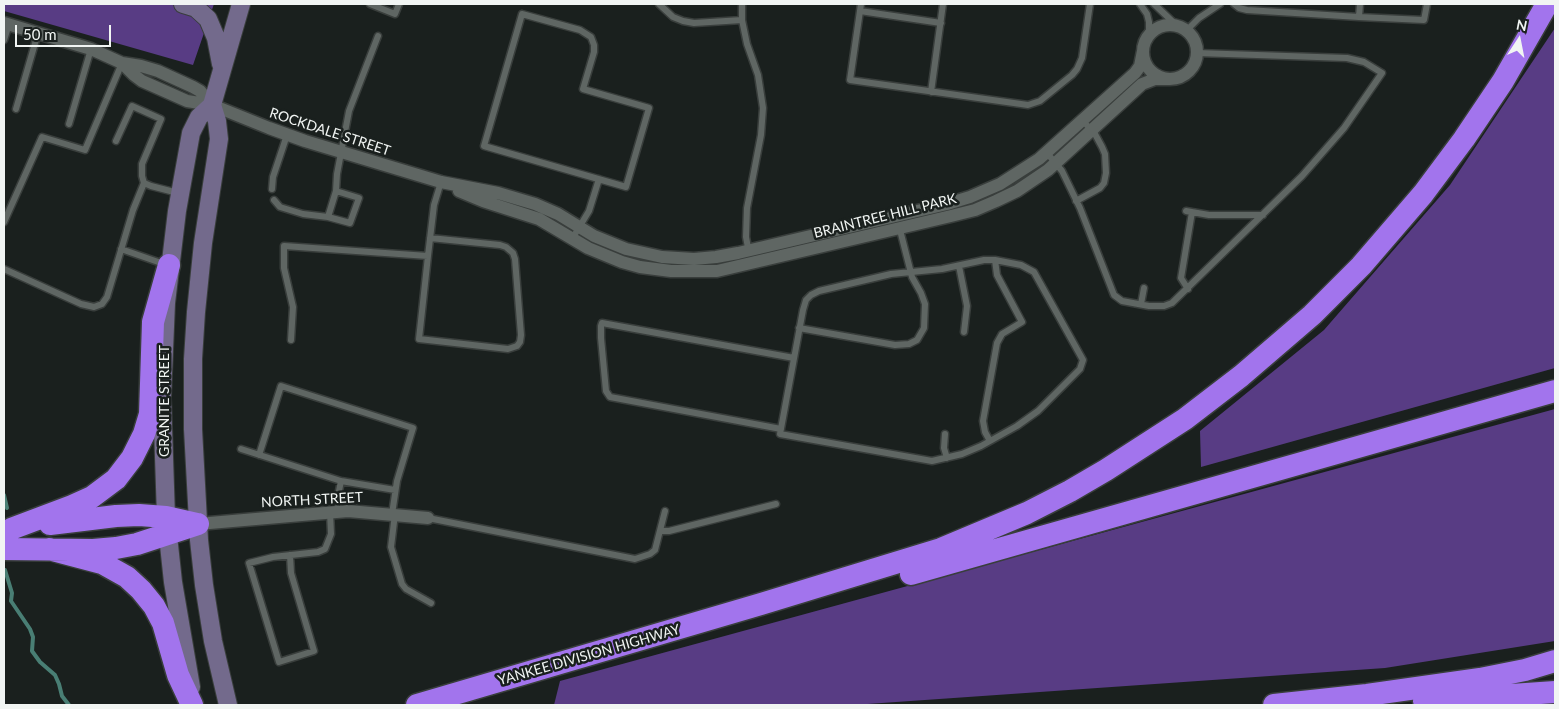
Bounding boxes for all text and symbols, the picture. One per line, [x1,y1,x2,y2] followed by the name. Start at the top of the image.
[18,15,114,47] scale bar
[1494,15,1544,65] north arrow
[1515,15,1529,34] text: N
[23,25,57,43] text: 50 m
[267,104,393,160] street label: ROCKDALE STREET
[812,190,958,242] street label: BRAINTREE HILL PARK
[156,345,172,457] street label: GRANITE STREET
[261,489,363,511] street label: NORTH STREET
[496,621,682,689] street label: YANKEE DIVISION HIGHWAY

